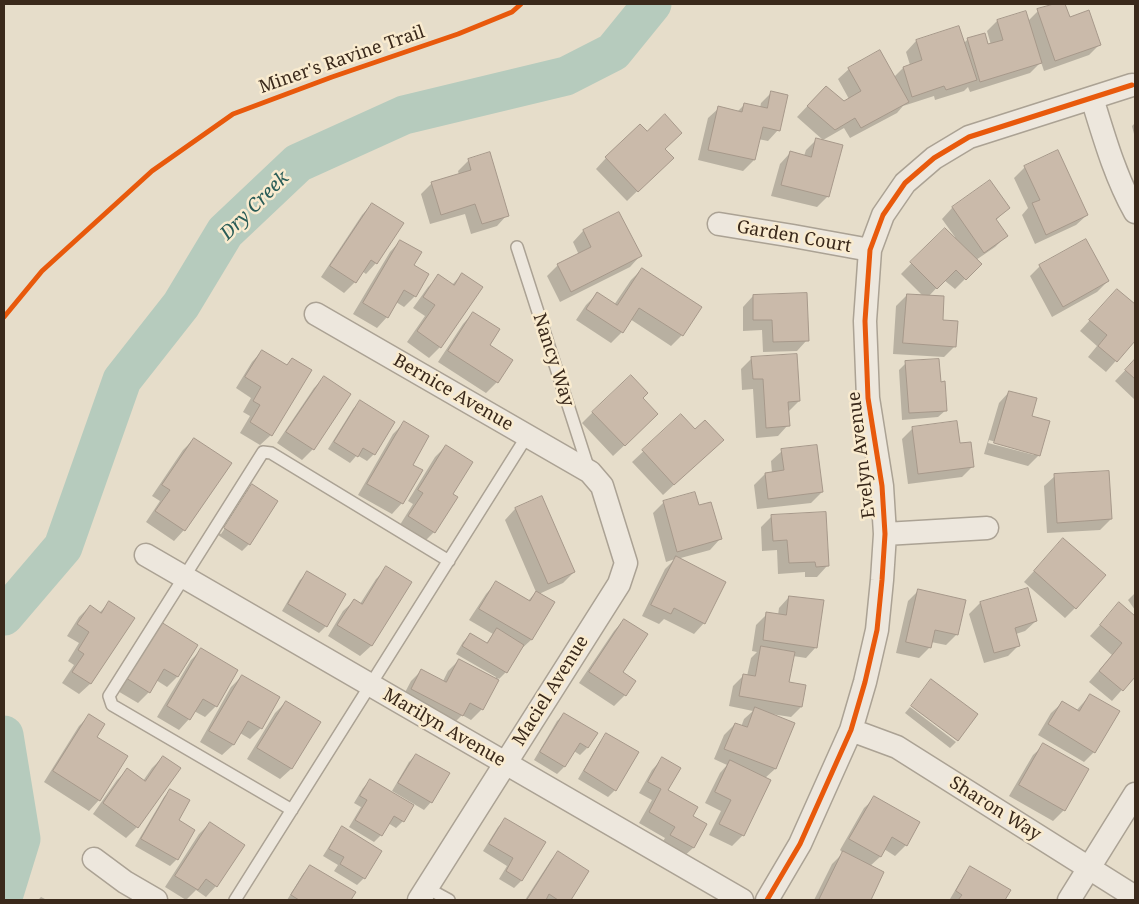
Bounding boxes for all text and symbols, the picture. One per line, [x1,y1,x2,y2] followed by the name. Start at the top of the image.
[256,21,428,99] street label: Miner's Ravine Trail
[216,167,294,245] water label: Dry Creek
[735,216,853,258] street label: Garden Court
[528,311,578,409] street label: Nancy Way
[389,350,517,436] street label: Bernice Avenue
[844,390,880,520] street label: Evelyn Avenue
[508,632,594,750] street label: Maciel Avenue
[379,684,509,772] street label: Marilyn Avenue
[945,772,1045,846] street label: Sharon Way

